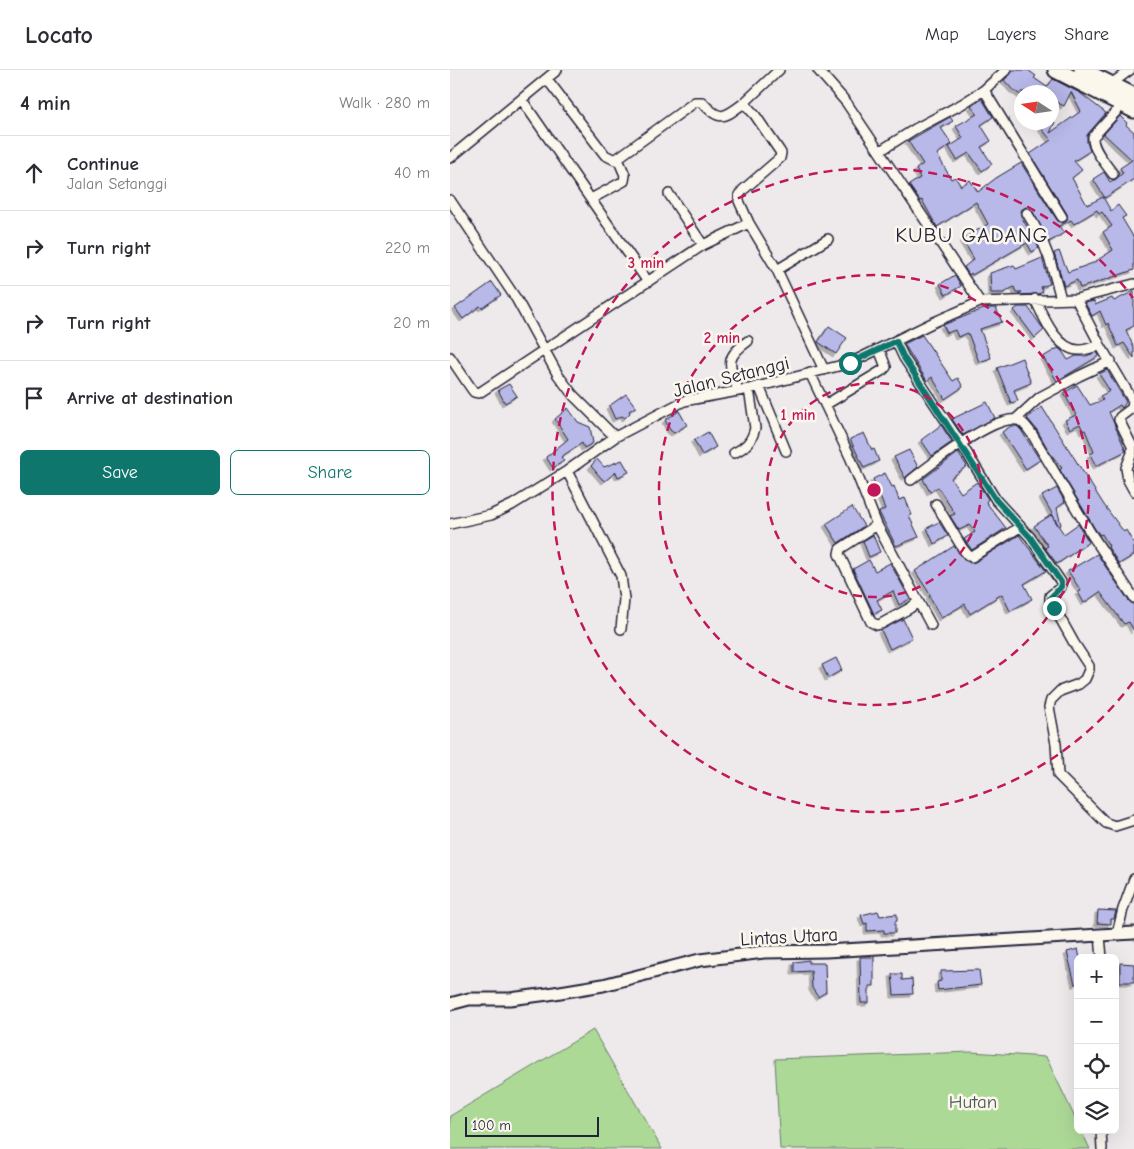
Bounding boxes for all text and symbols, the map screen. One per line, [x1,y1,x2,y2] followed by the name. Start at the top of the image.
[25,21,93,49] text: Locato
[925,24,959,45] text: Map
[987,24,1036,45] text: Layers
[1064,24,1109,45] text: Share
[1014,85,1059,130] north arrow
[20,91,71,115] text: 4 min
[339,94,430,112] text: Walk · 280 m
[67,153,139,175] text: Continue
[20,159,48,187] icon: ahead
[394,164,430,182] text: 40 m
[67,175,167,193] text: Jalan Setanggi
[895,223,1049,247] district label: KUBU GADANG
[20,234,48,262] icon: right
[67,237,151,259] text: Turn right
[385,239,430,257] text: 220 m
[628,254,664,272] text: 3 min
[20,309,48,337] icon: right
[67,312,151,334] text: Turn right
[393,314,430,332] text: 20 m
[704,329,740,347] text: 2 min
[671,352,792,402] street label: Jalan Setanggi
[839,352,862,375] route start
[20,384,48,412] icon: arrive
[67,387,233,409] text: Arrive at destination
[781,406,815,424] text: 1 min
[20,450,220,495] button: Save
[230,450,430,495] button: Share
[865,481,883,499] centre of rings
[1043,597,1066,620] route end
[740,923,839,951] street label: Lintas Utara
[1074,954,1119,1134] map controls
[1074,954,1119,999] button: +
[1074,999,1119,1044] button: −
[1074,1044,1119,1089] button: locate
[1074,1089,1119,1134] button: layers
[949,1091,997,1113] park label: Hutan
[465,1114,599,1137] scale bar
[472,1117,511,1134] text: 100 m

